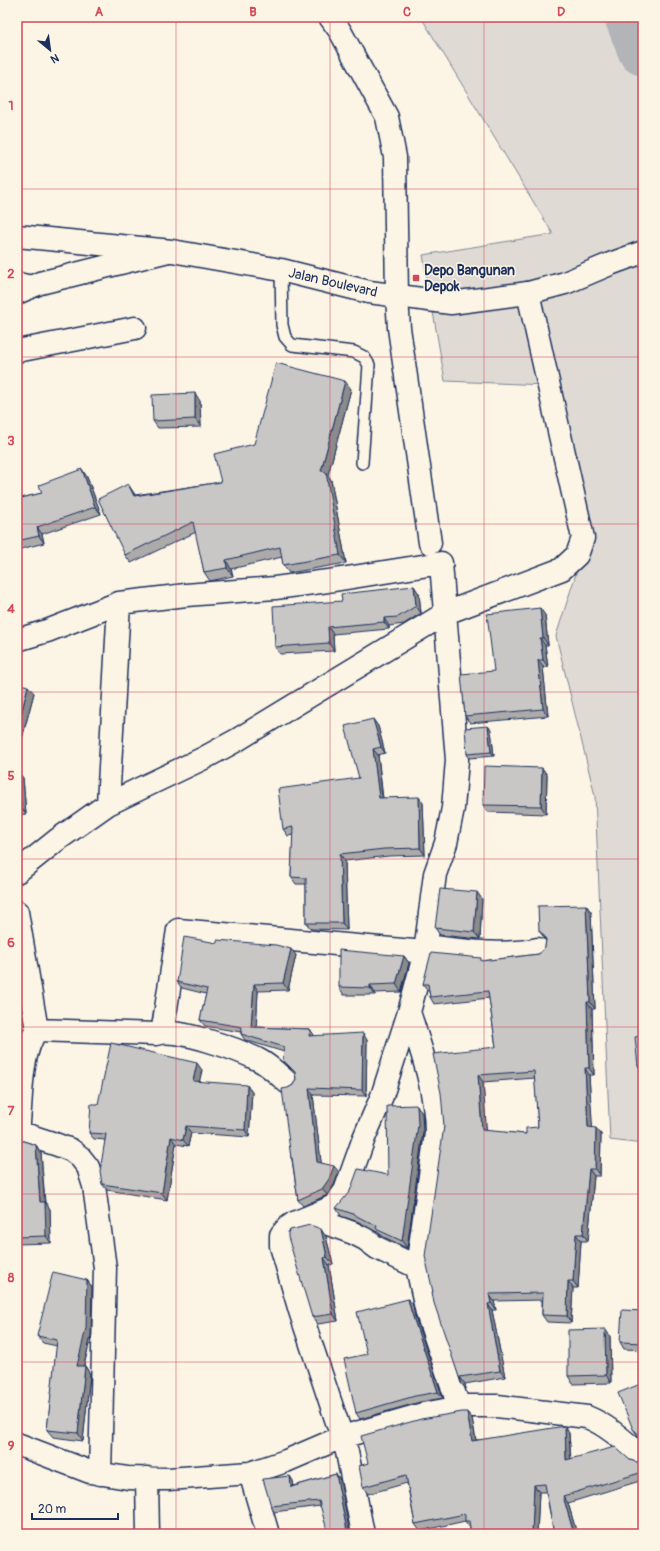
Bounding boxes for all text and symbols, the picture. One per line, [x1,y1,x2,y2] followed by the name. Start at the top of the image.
[95,4,104,20] text: A
[249,4,257,20] text: B
[403,4,411,20] text: C
[557,4,565,20] text: D
[30,30,70,70] north arrow
[48,51,61,66] text: N
[8,98,14,114] text: 1
[424,262,515,295] place label: Depo Bangunan Depok
[287,264,379,301] street label: Jalan Boulevard
[7,266,15,282] text: 2
[411,273,421,283] marker: Depo Bangunan Depok
[7,433,15,449] text: 3
[7,601,15,617] text: 4
[7,768,15,784] text: 5
[7,935,15,951] text: 6
[8,1103,15,1119] text: 7
[8,1270,15,1286] text: 8
[8,1438,15,1454] text: 9
[32,1495,118,1521] scale bar
[38,1502,67,1517] text: 20 m

